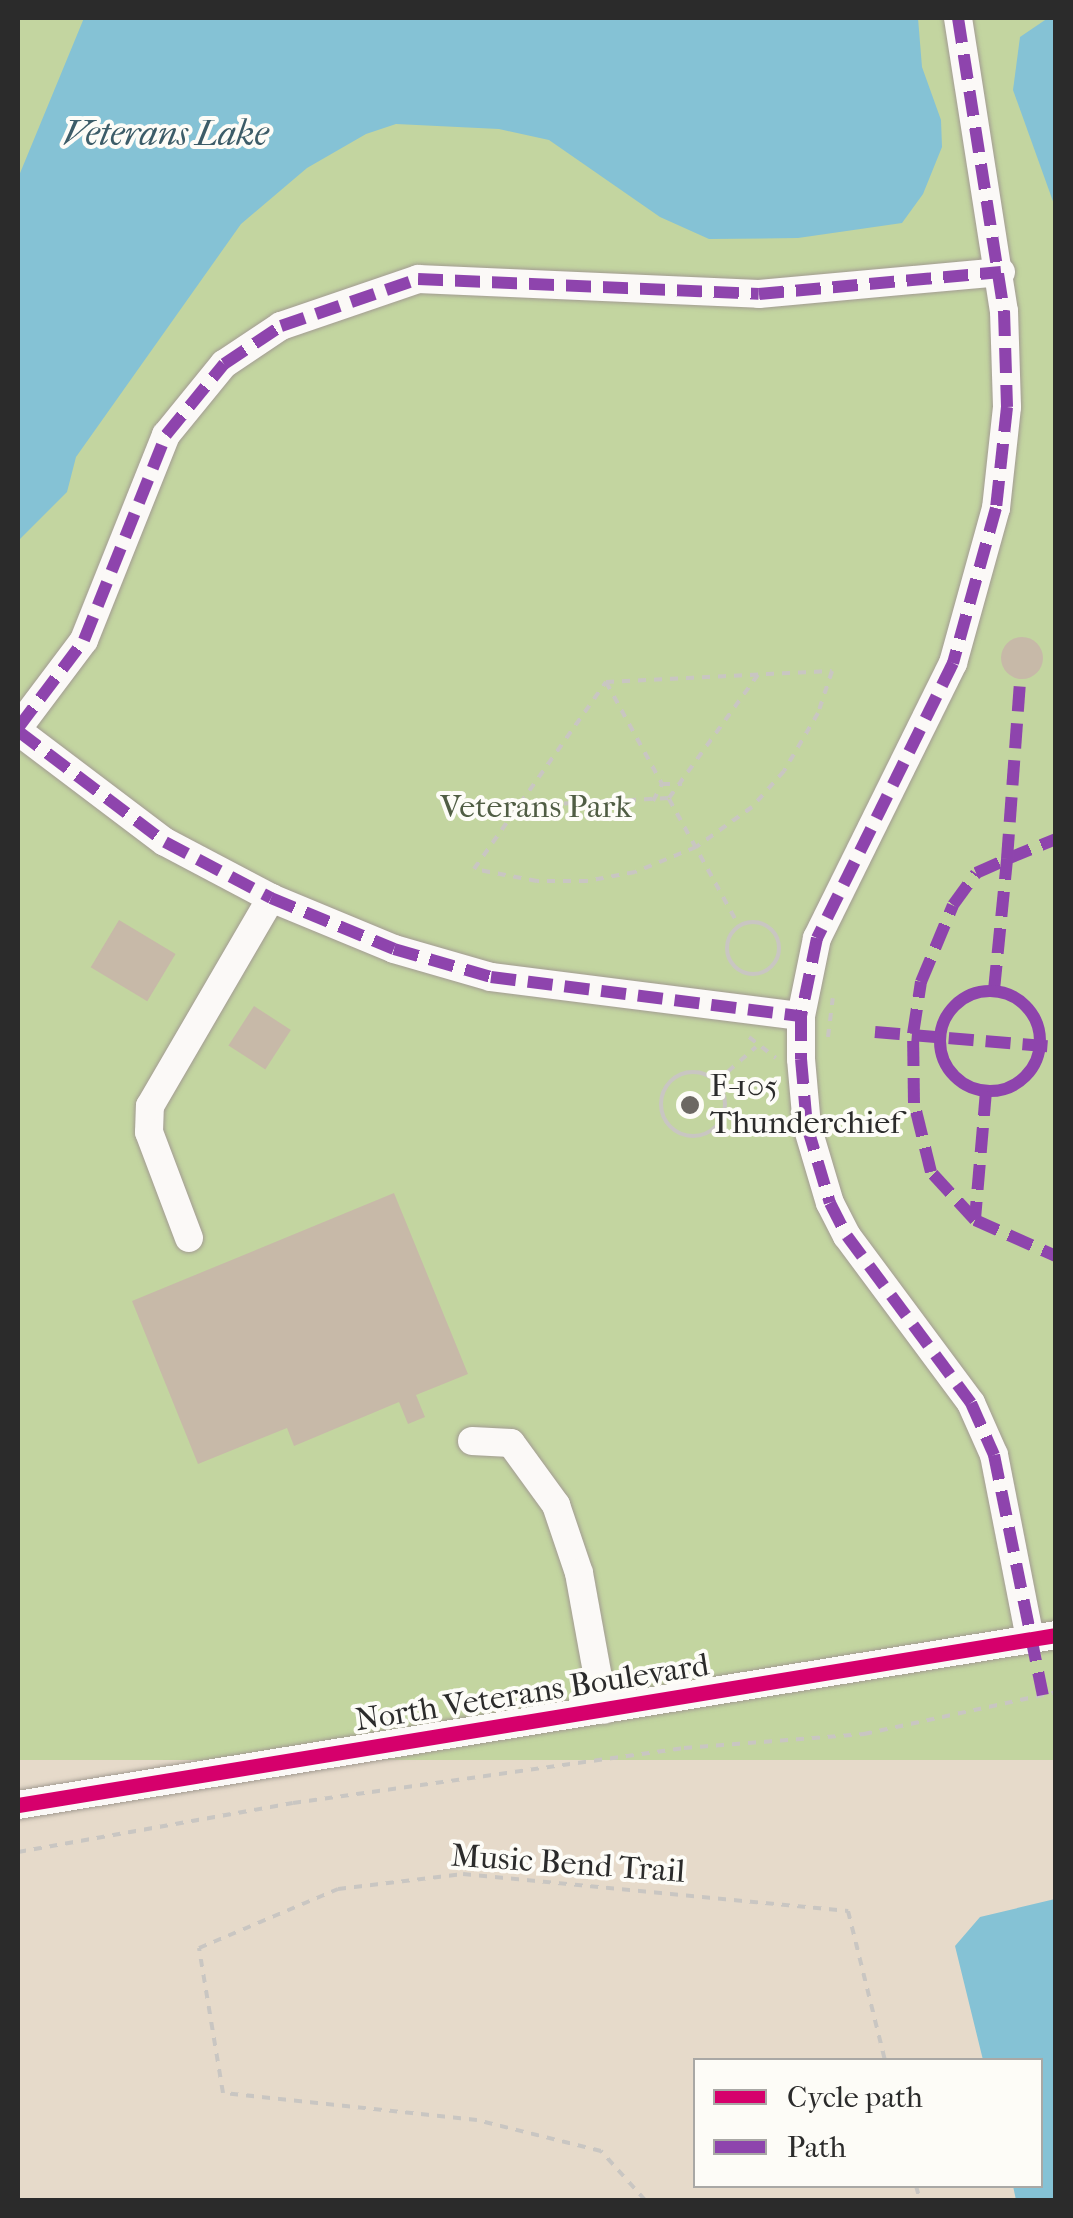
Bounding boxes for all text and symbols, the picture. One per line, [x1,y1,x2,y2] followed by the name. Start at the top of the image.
[63,113,269,155] water label: Veterans Lake
[440,788,632,826] park label: Veterans Park
[710,1068,901,1143] place label: F-105 Thunderchief
[679,1094,701,1116] marker: F-105 Thunderchief
[352,1646,712,1740] street label: North Veterans Boulevard
[450,1837,686,1891] street label: Music Bend Trail
[693,2058,1043,2188] legend
[787,2080,923,2115] text: Cycle path
[787,2130,846,2165] text: Path

